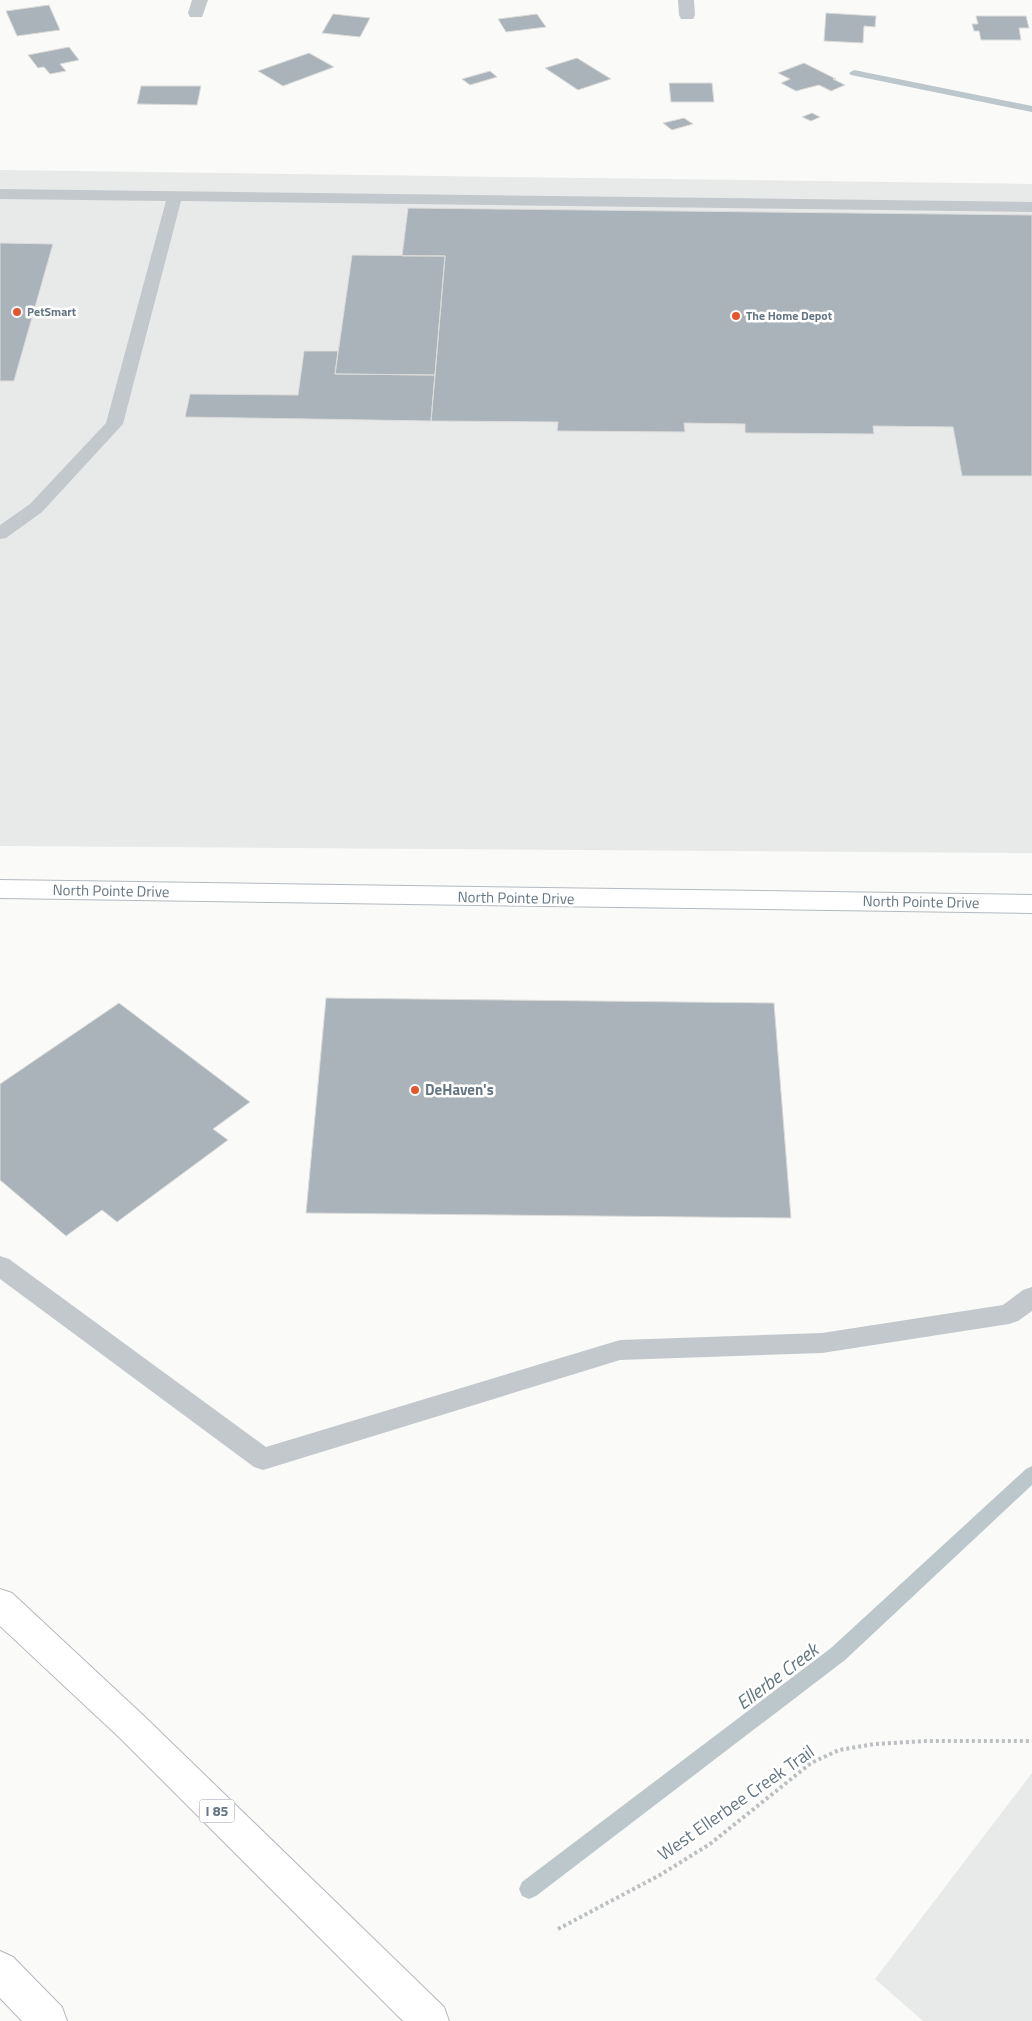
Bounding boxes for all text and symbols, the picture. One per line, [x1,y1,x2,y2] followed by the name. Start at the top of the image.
[27,302,77,321] place label: PetSmart
[11,306,23,318] marker: PetSmart
[746,306,833,325] place label: The Home Depot
[730,310,742,322] marker: The Home Depot
[52,878,170,903] street label: North Pointe Drive
[457,885,575,910] street label: North Pointe Drive
[862,889,980,914] street label: North Pointe Drive
[425,1078,494,1101] place label: DeHaven's
[409,1084,421,1096] marker: DeHaven's
[730,1634,826,1716] water label: Ellerbe Creek
[652,1738,820,1867] street label: West Ellerbee Creek Trail
[200,1800,234,1822] road number: I 85

